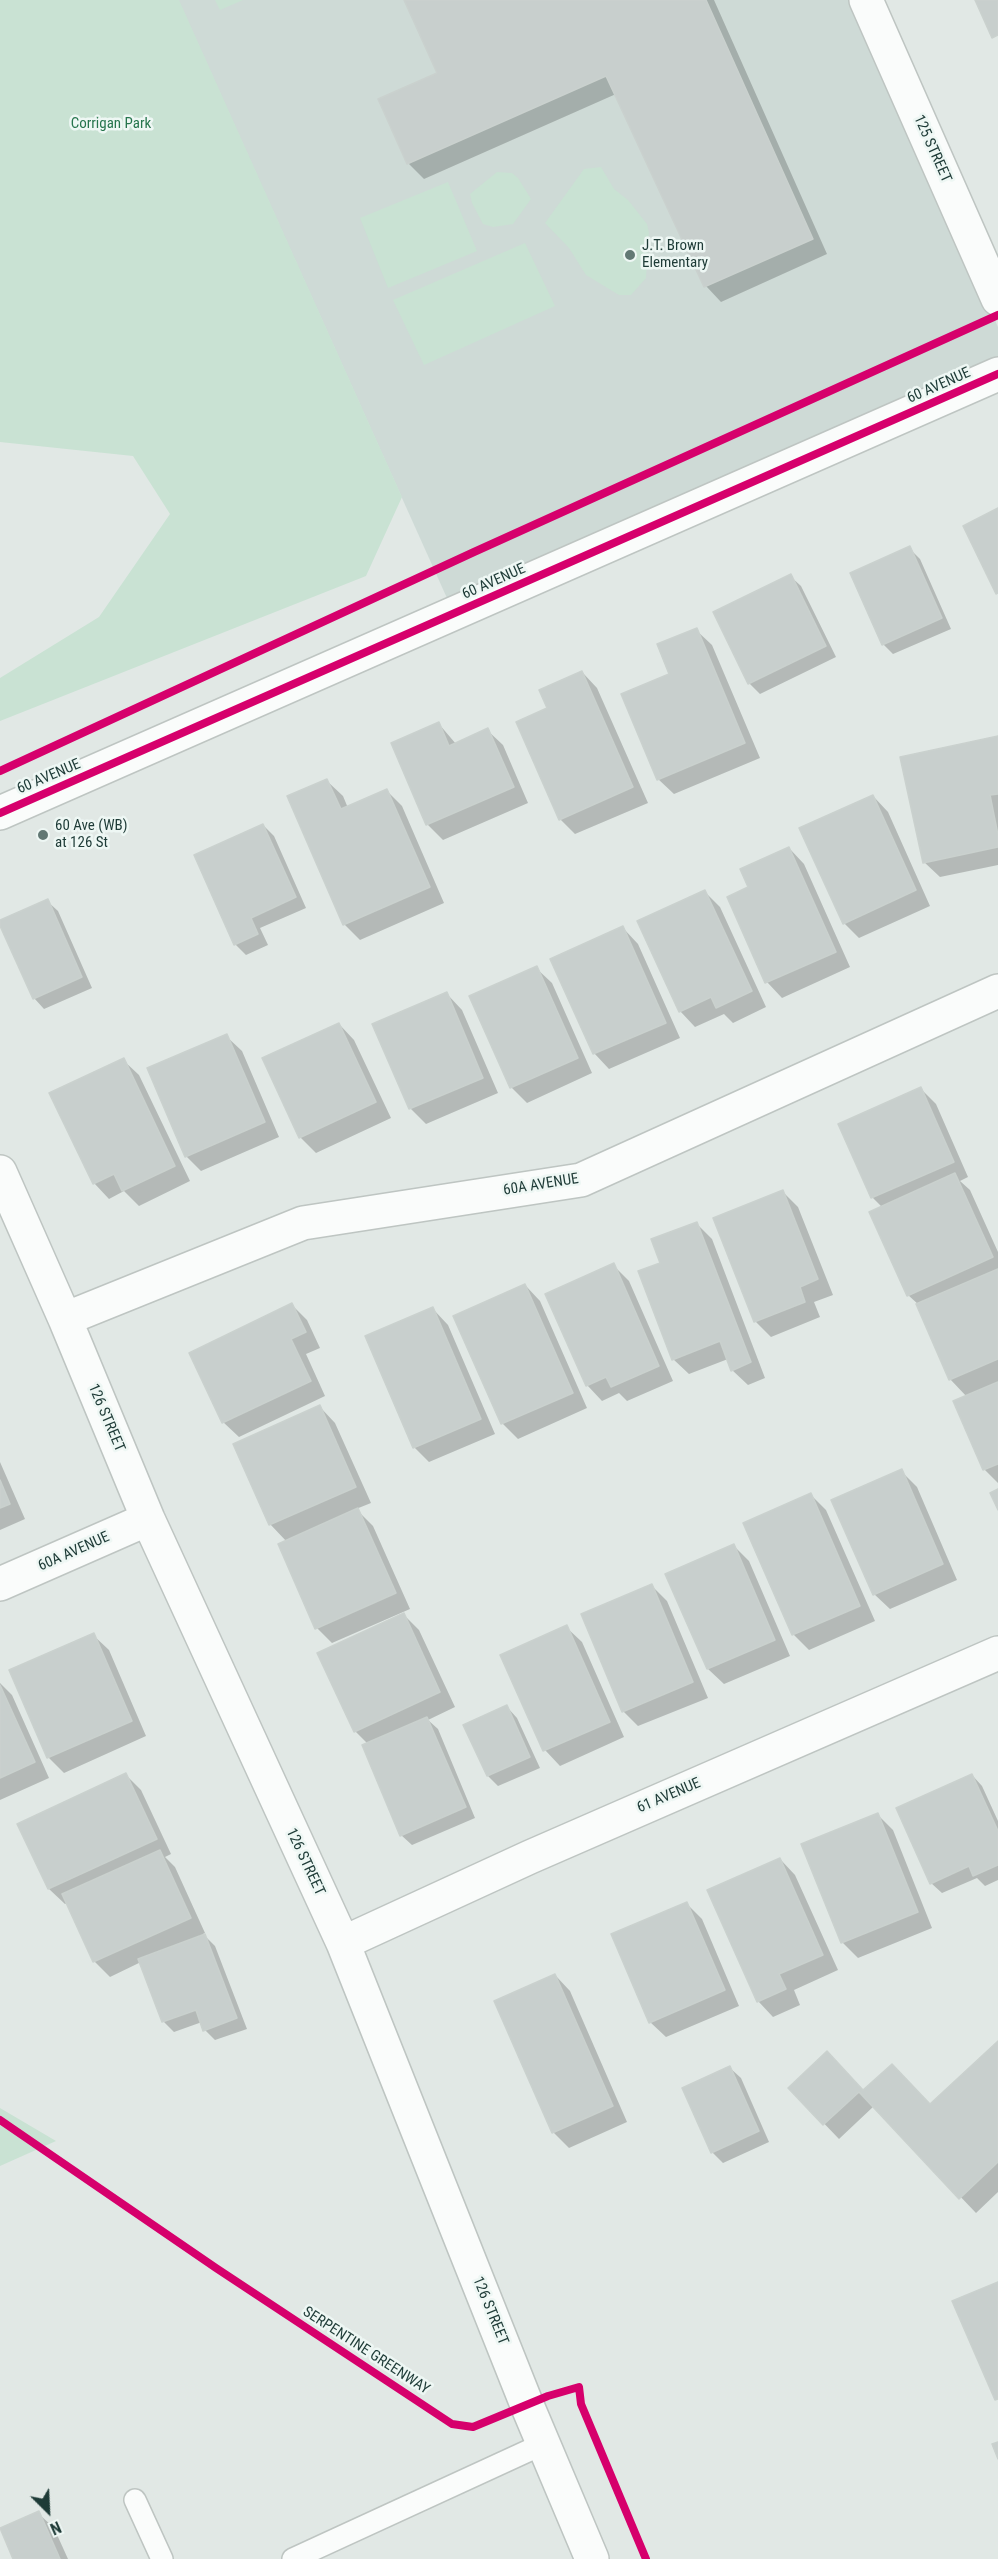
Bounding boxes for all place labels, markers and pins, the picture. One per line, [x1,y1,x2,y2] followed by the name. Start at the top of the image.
[642,237,708,272] place label: J.T. Brown Elementary
[623,248,637,262] marker: J.T. Brown Elementary
[55,817,128,852] place label: 60 Ave (WB) at 126 St
[36,828,50,842] marker: 60 Ave (WB) at 126 St

